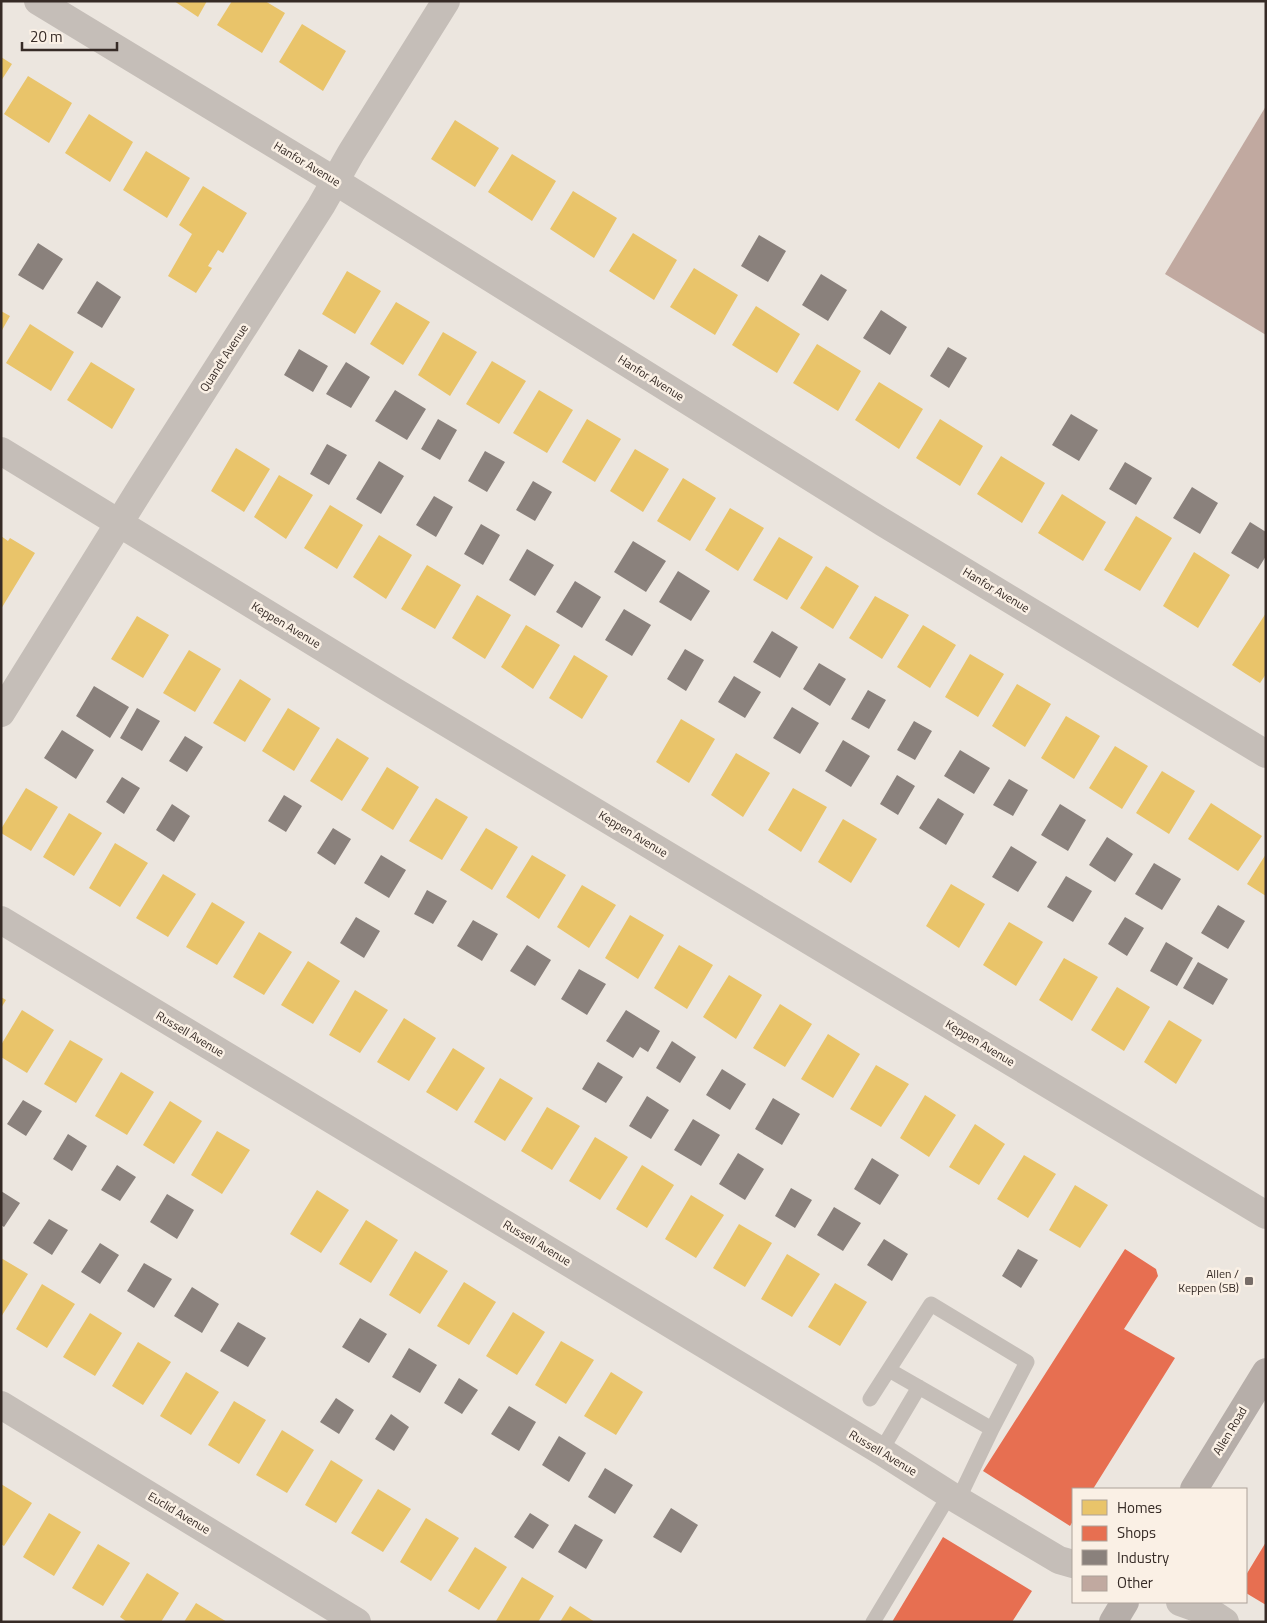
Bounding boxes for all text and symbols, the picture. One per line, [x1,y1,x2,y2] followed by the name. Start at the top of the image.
[22,20,118,52] scale bar
[30,25,63,48] text: 20 m
[270,136,344,191] street label: Hanfor Avenue
[195,320,253,395] street label: Quandt Avenue
[614,350,688,406] street label: Hanfor Avenue
[959,562,1033,617] street label: Hanfor Avenue
[248,596,325,653] street label: Keppen Avenue
[595,805,672,862] street label: Keppen Avenue
[153,1006,228,1061] street label: Russell Avenue
[942,1014,1019,1071] street label: Keppen Avenue
[500,1215,575,1270] street label: Russell Avenue
[1178,1264,1239,1297] place label: Allen / Keppen (SB)
[1243,1275,1255,1287] marker: Allen / Keppen (SB)
[1208,1403,1252,1459] street label: Allen Road
[846,1425,921,1480] street label: Russell Avenue
[144,1486,214,1539] street label: Euclid Avenue
[1072,1488,1247,1603] legend
[1117,1496,1162,1519] text: Homes
[1117,1521,1156,1544] text: Shops
[1117,1546,1169,1569] text: Industry
[1117,1571,1153,1594] text: Other

